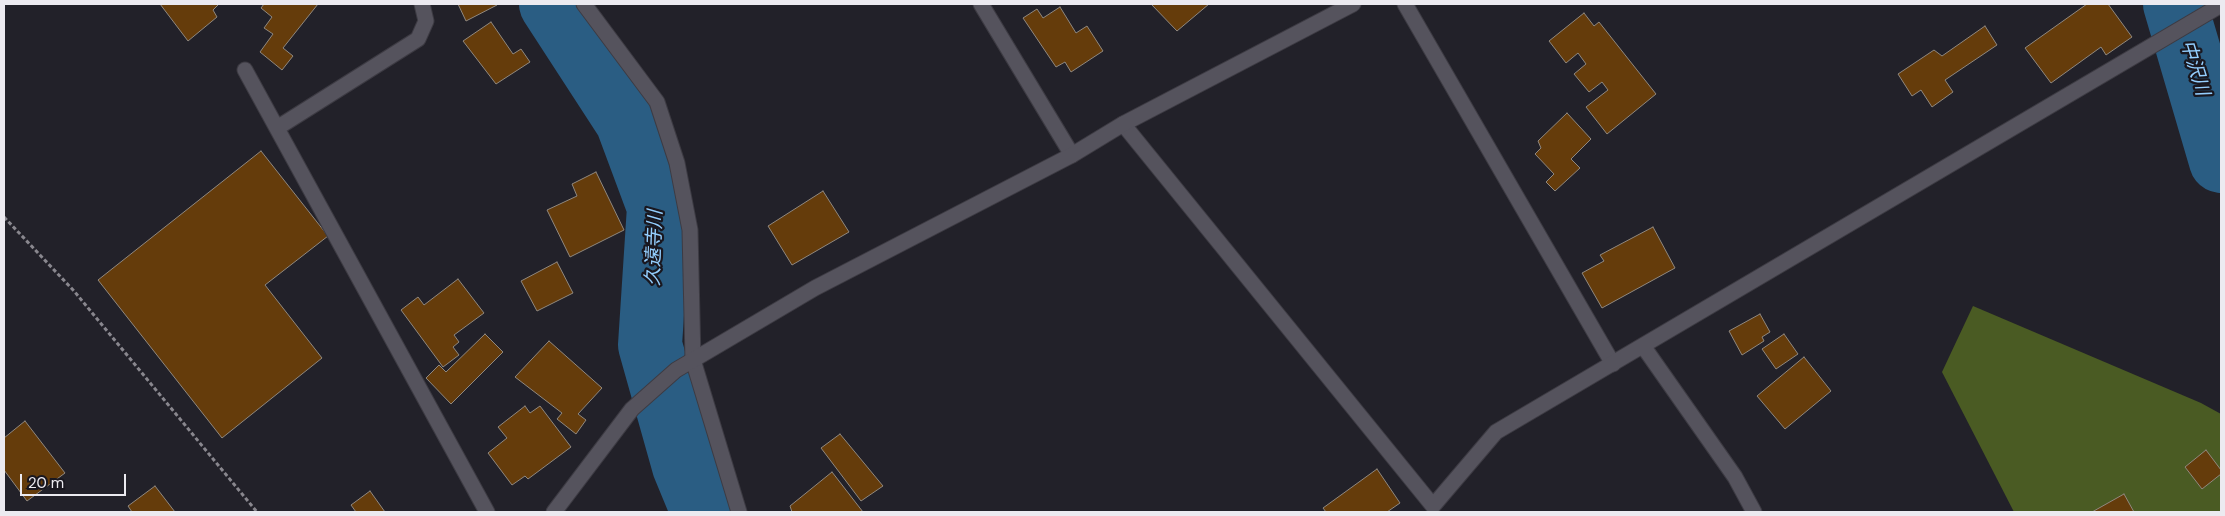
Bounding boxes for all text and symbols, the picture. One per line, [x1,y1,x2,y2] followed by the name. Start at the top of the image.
[2175,37,2213,99] water label: 中沢川
[642,210,668,286] water label: 久遠寺川
[22,464,129,496] scale bar
[28,473,64,493] text: 20 m

